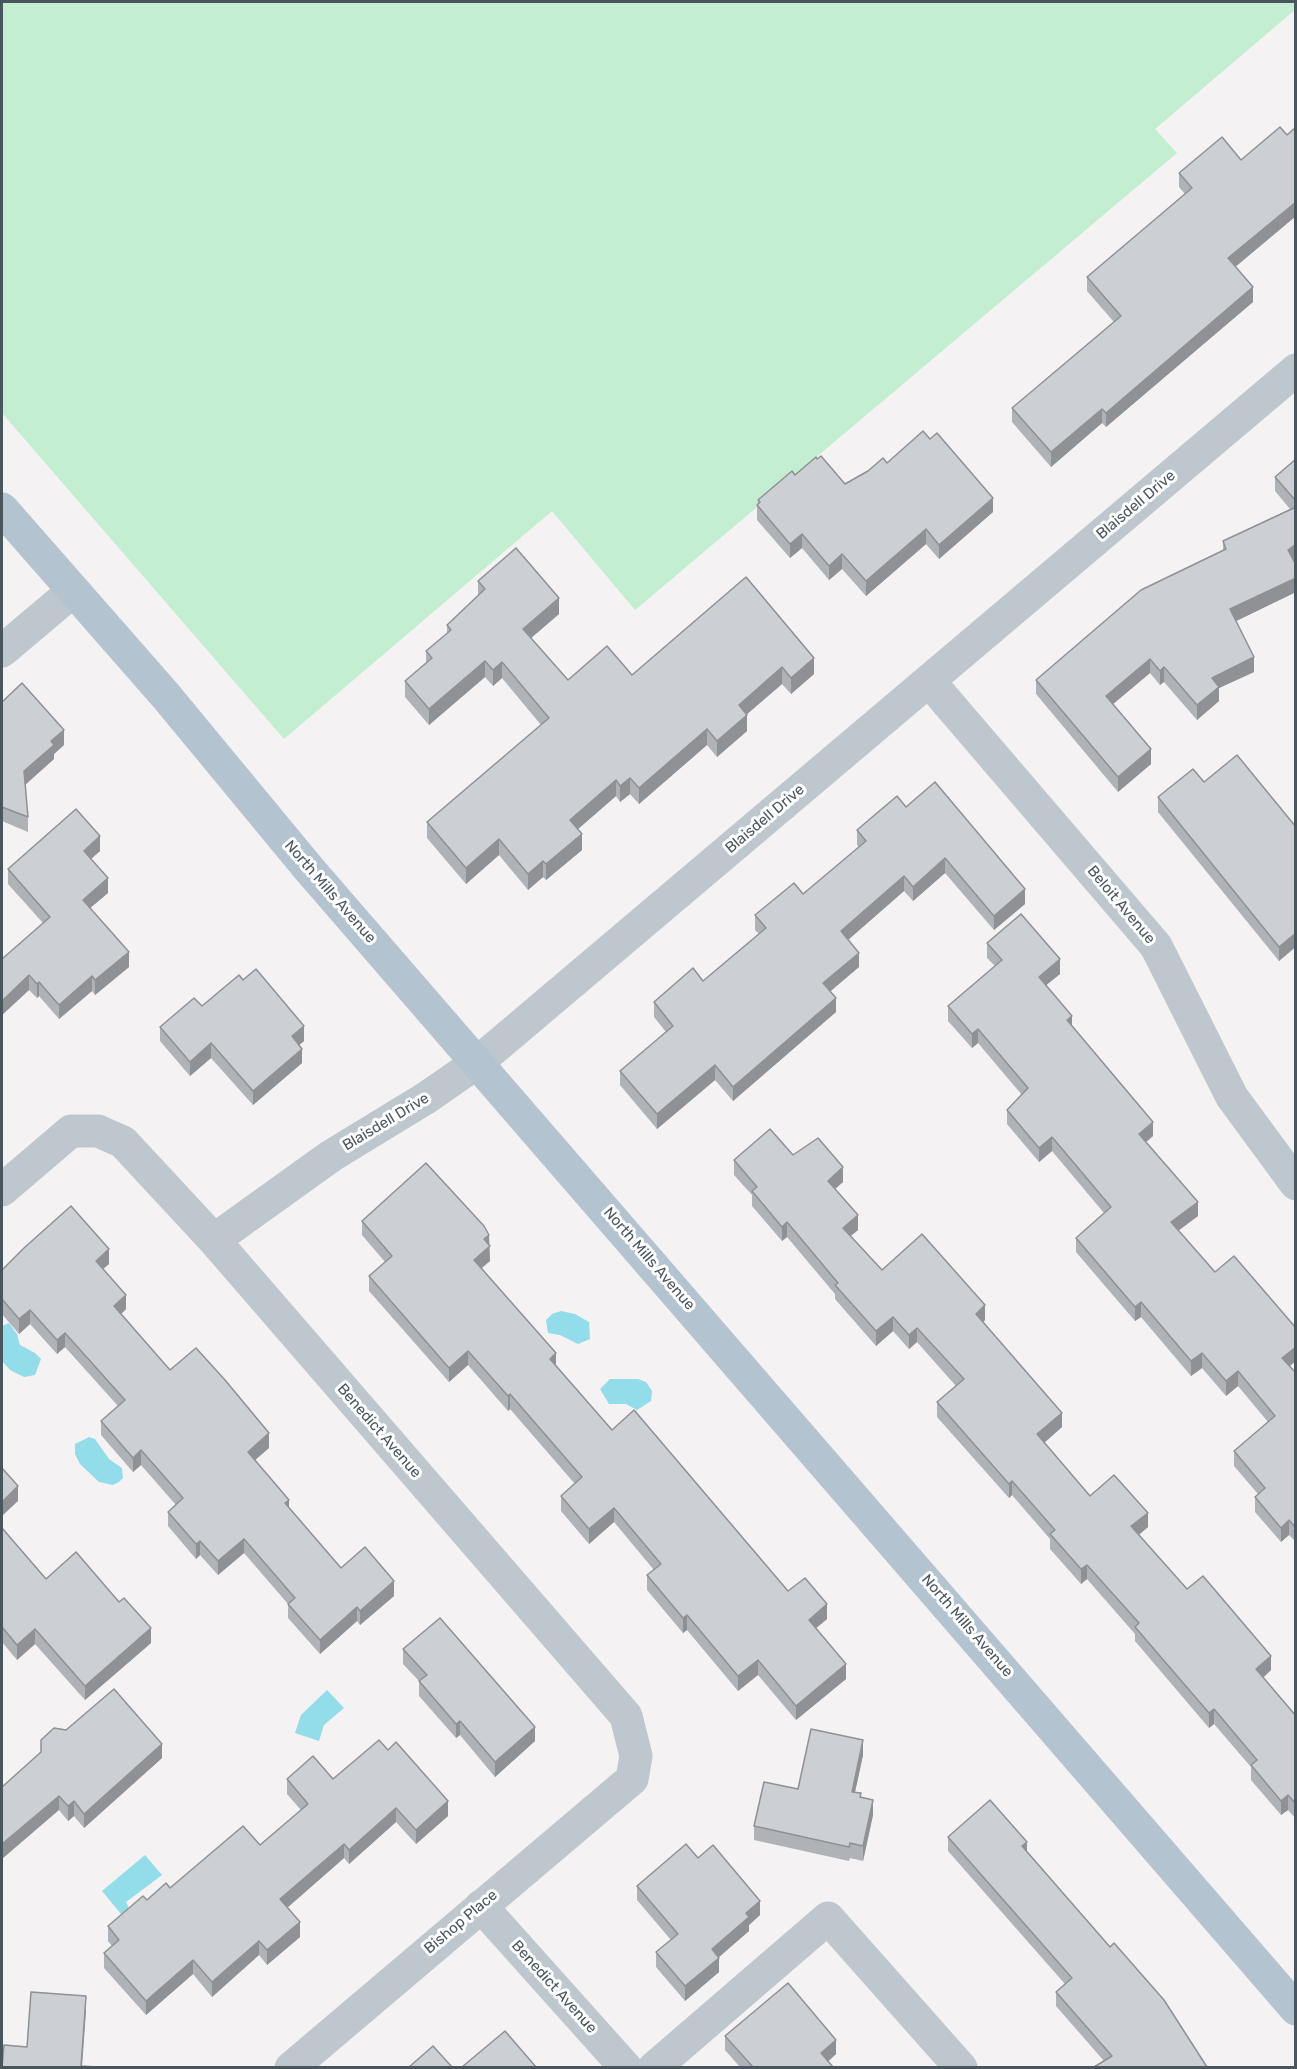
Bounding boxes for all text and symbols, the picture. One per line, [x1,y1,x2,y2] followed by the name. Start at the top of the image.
[1093,467,1179,543] street label: Blaisdell Drive
[722,781,808,857] street label: Blaisdell Drive
[281,837,379,947] street label: North Mills Avenue
[1083,862,1159,948] street label: Beloit Avenue
[340,1089,432,1155] street label: Blaisdell Drive
[600,1204,698,1314] street label: North Mills Avenue
[333,1380,425,1482] street label: Benedict Avenue
[918,1571,1016,1681] street label: North Mills Avenue
[421,1886,501,1958] street label: Bishop Place
[508,1937,600,2037] street label: Benedict Avenue

